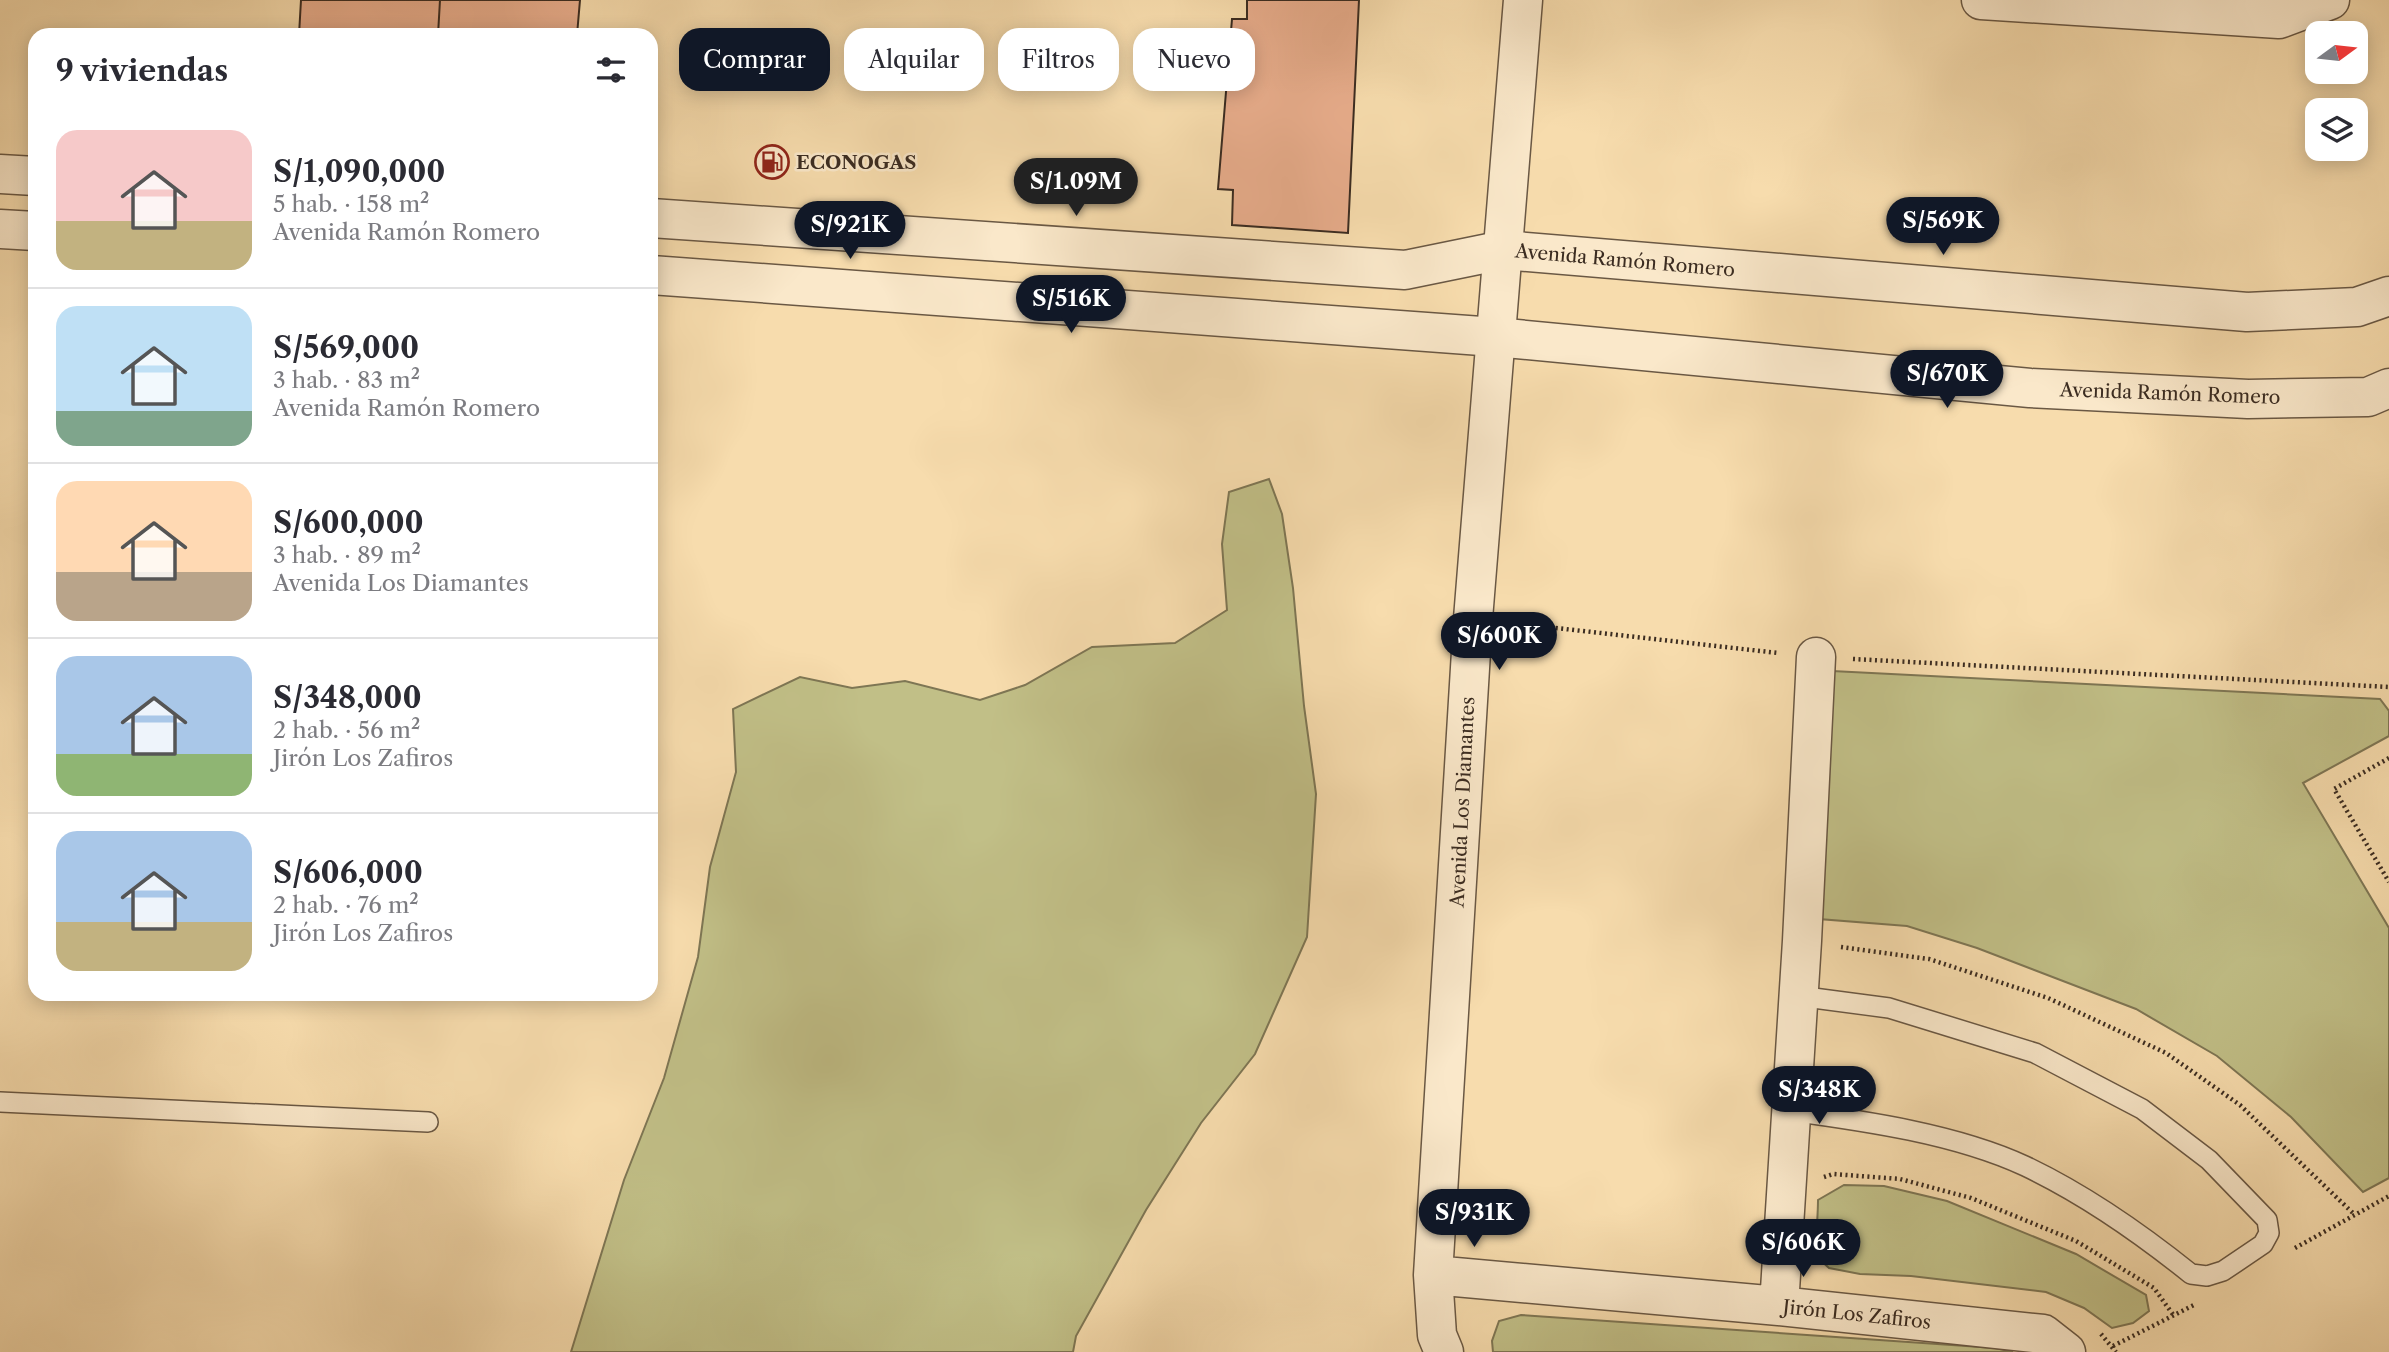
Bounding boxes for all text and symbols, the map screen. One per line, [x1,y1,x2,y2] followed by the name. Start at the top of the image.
[2305,21,2368,84] north arrow
[2305,21,2368,161] map controls
[679,28,830,91] chip: Comprar
[844,28,984,91] chip: Alquilar
[998,28,1119,91] chip: Filtros
[1133,28,1255,91] chip: Nuevo
[592,51,630,89] icon: filters
[56,52,228,89] text: 9 viviendas
[2305,98,2368,161] button: layers
[753,143,791,181] fuel station icon: ECONOGAS
[796,151,916,174] place label: ECONOGAS
[273,153,445,190] text: S/1,090,000
[112,158,196,242] icon: home
[1011,158,1141,218] pin: S/1.09M
[1030,167,1122,195] text: S/1.09M
[273,190,430,218] text: 5 hab. · 158 m²
[1886,198,2000,257] pin: S/569K
[793,202,907,261] pin: S/921K
[1902,206,1984,234] text: S/569K
[810,210,890,238] text: S/921K
[273,218,540,246] text: Avenida Ramón Romero
[1513,239,1736,282] street label: Avenida Ramón Romero
[1014,276,1128,335] pin: S/516K
[1032,284,1110,312] text: S/516K
[273,329,419,366] text: S/569,000
[112,334,196,418] icon: home
[1890,350,2004,410] pin: S/670K
[1906,359,1988,387] text: S/670K
[273,366,420,394] text: 3 hab. · 83 m²
[2058,378,2281,409] street label: Avenida Ramón Romero
[273,394,540,422] text: Avenida Ramón Romero
[273,504,424,541] text: S/600,000
[112,509,196,593] icon: home
[273,541,421,569] text: 3 hab. · 89 m²
[273,569,529,597] text: Avenida Los Diamantes
[1442,612,1556,672] pin: S/600K
[1457,621,1541,649] text: S/600K
[273,679,422,716] text: S/348,000
[112,684,196,768] icon: home
[1445,696,1480,909] street label: Avenida Los Diamantes
[273,716,420,744] text: 2 hab. · 56 m²
[273,744,453,772] text: Jirón Los Zafiros
[273,854,423,891] text: S/606,000
[112,859,196,943] icon: home
[273,891,419,919] text: 2 hab. · 76 m²
[273,919,453,947] text: Jirón Los Zafiros
[1762,1066,1876,1126] pin: S/348K
[1778,1075,1860,1103] text: S/348K
[1417,1190,1531,1249] pin: S/931K
[1435,1198,1513,1226] text: S/931K
[1746,1220,1860,1279] pin: S/606K
[1761,1228,1845,1256] text: S/606K
[1779,1295,1932,1334] street label: Jirón Los Zafiros

